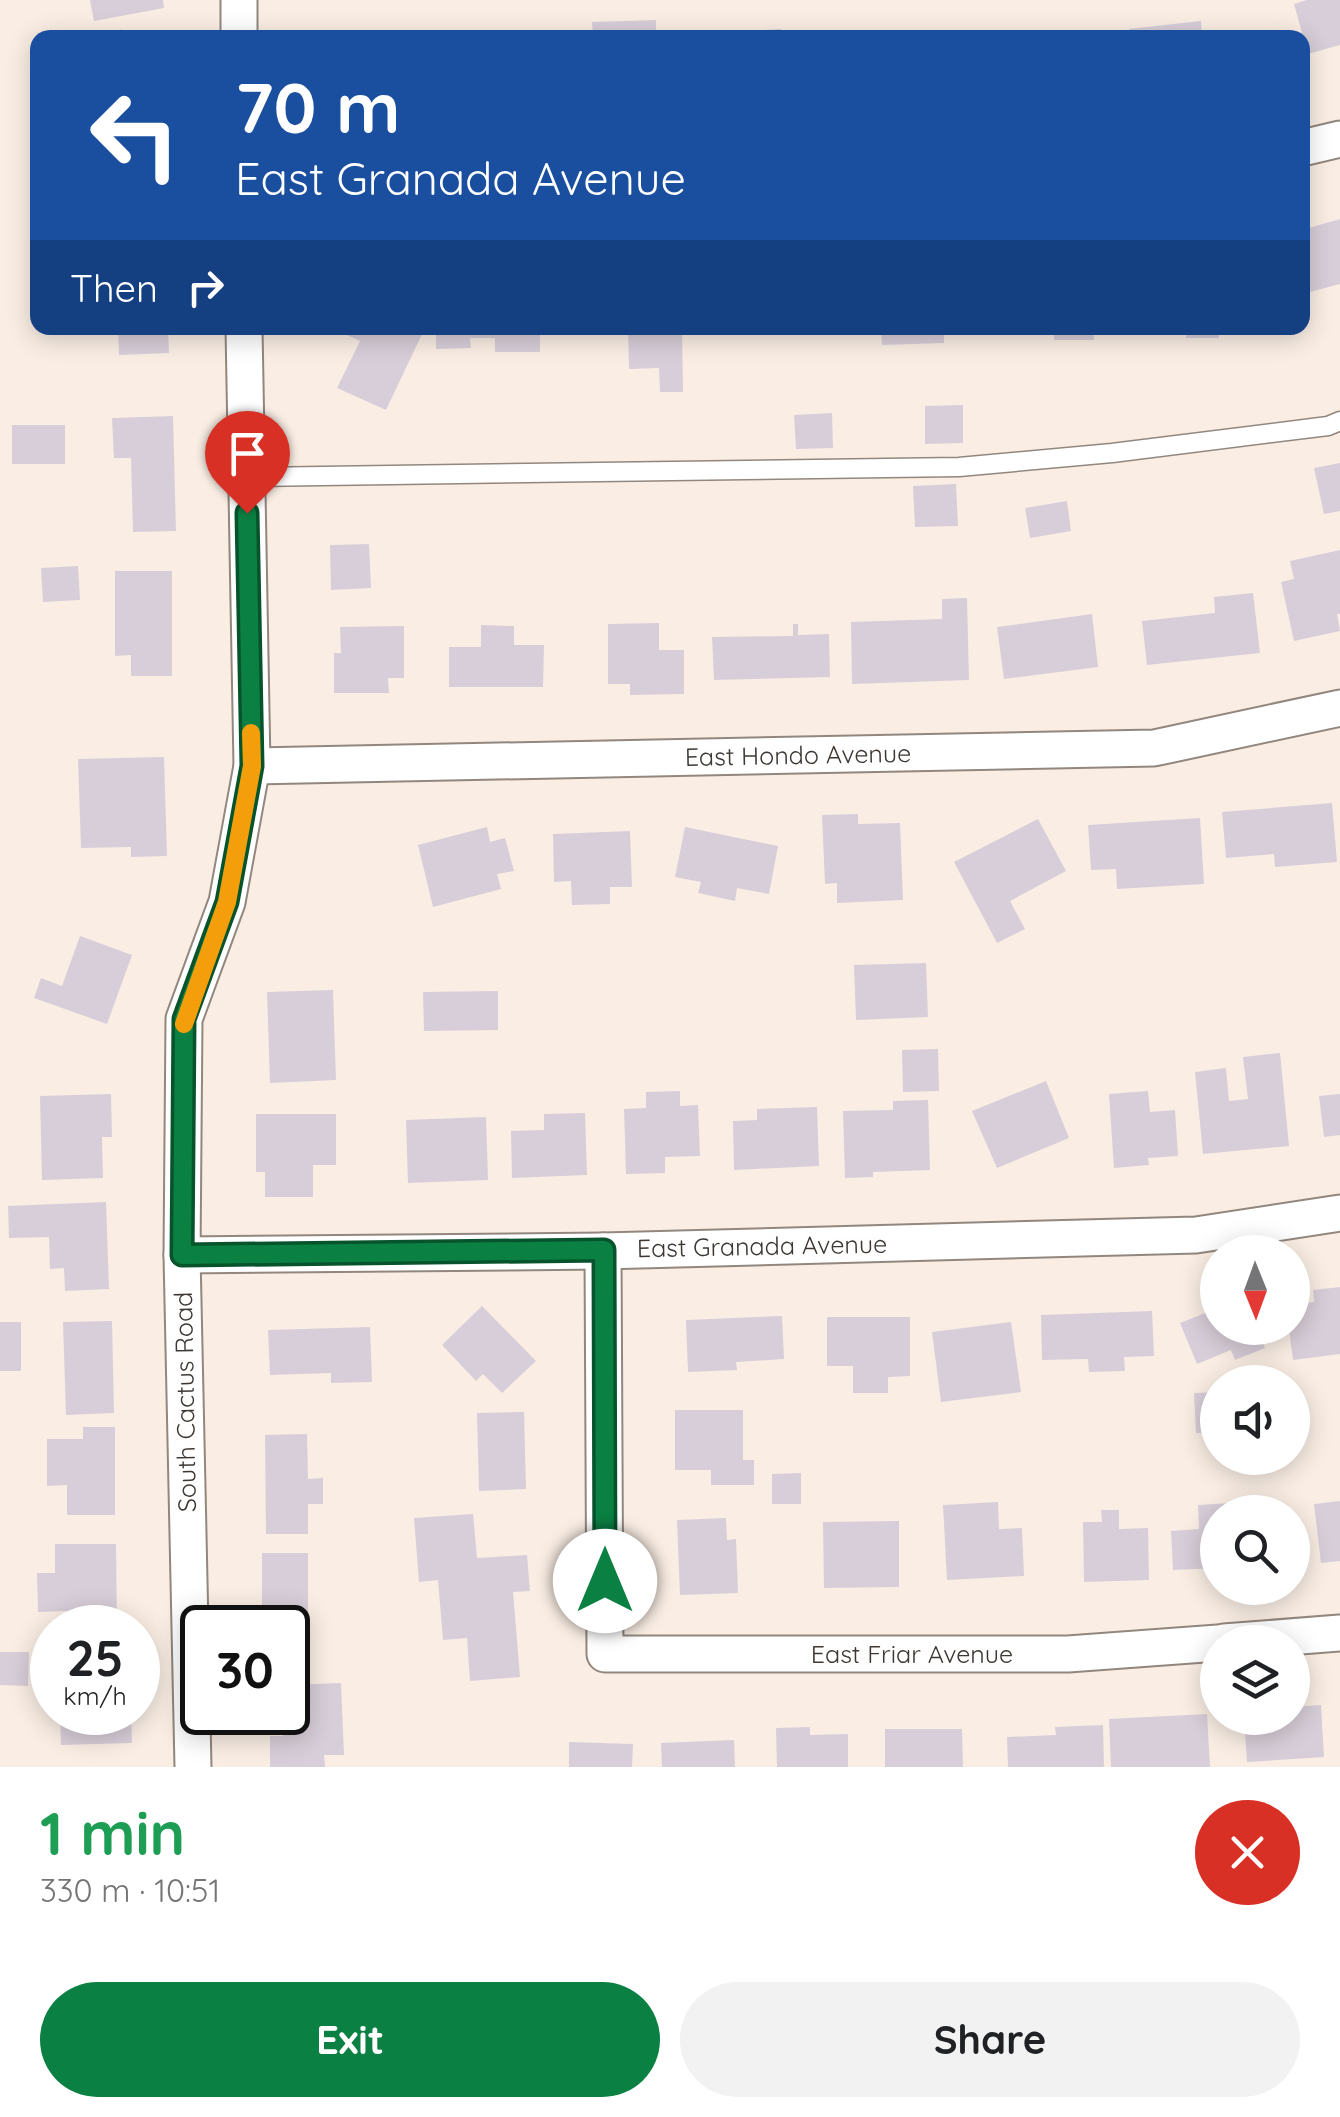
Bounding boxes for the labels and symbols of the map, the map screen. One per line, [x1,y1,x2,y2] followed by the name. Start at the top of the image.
[205,411,290,514] pin
[684,737,912,772] street label: East Hondo Avenue
[637,1228,887,1263] street label: East Granada Avenue
[1200,1235,1310,1345] north arrow
[167,1291,202,1513] street label: South Cactus Road
[553,1529,657,1633] position arrow
[180,1605,310,1735] speed limit sign: 30
[811,1638,1013,1669] street label: East Friar Avenue

